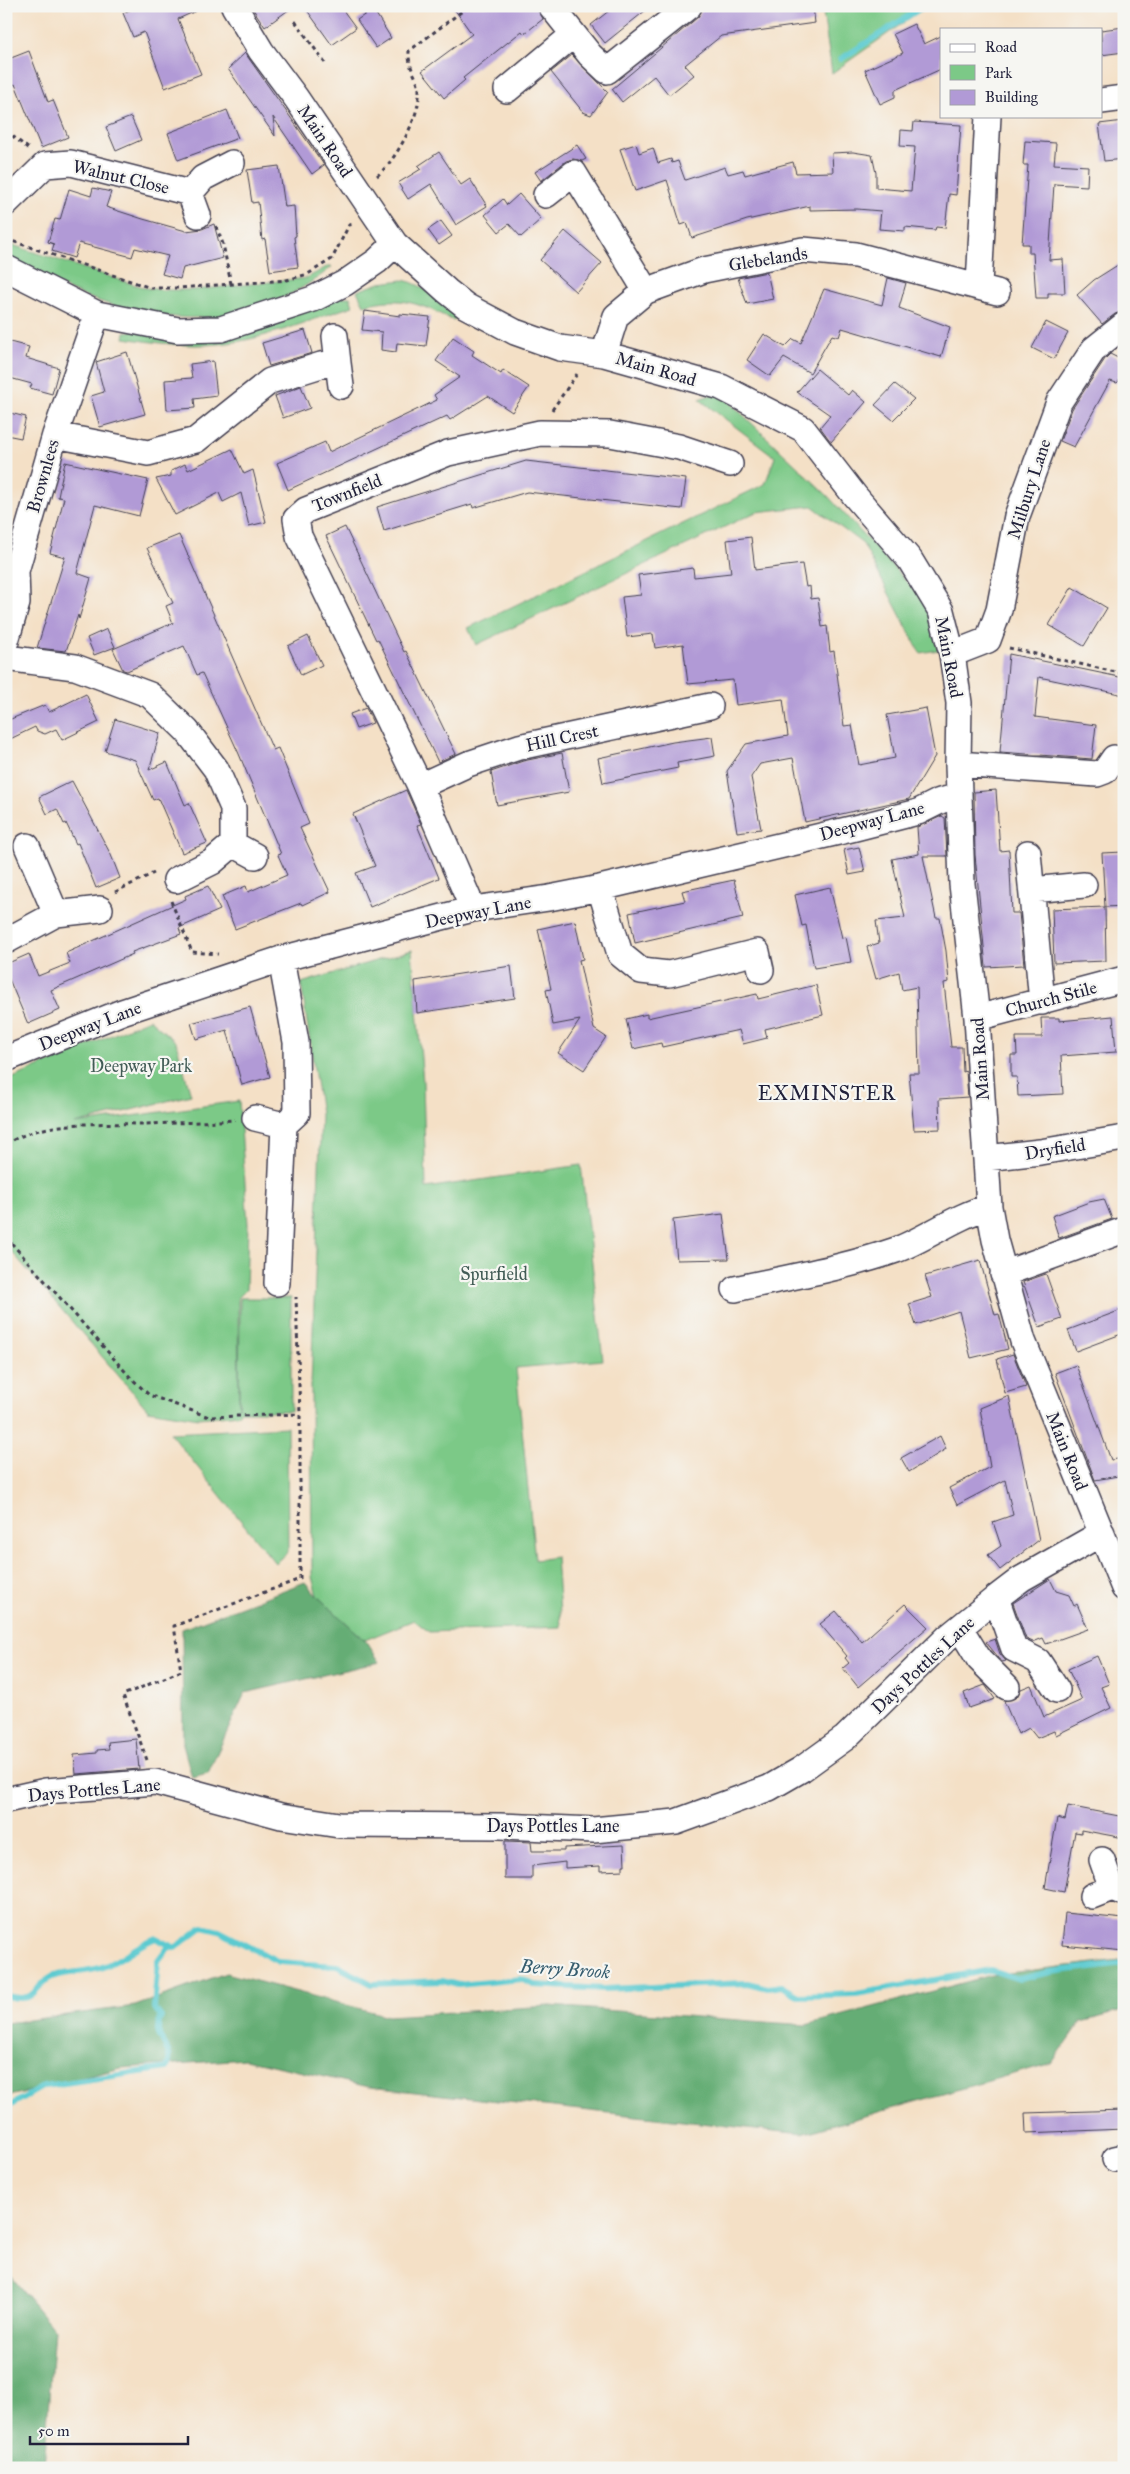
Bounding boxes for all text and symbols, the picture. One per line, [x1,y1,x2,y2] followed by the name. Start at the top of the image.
[940,28,1102,118] legend
[985,38,1017,56] text: Road
[985,64,1012,82] text: Park
[985,88,1039,106] text: Building
[293,100,357,182] street label: Main Road
[71,155,171,199] street label: Walnut Close
[727,242,809,276] street label: Glebelands
[613,347,699,391] street label: Main Road
[1002,436,1056,542] street label: Milbury Lane
[22,437,64,515] street label: Brownlees
[309,469,385,517] street label: Townfield
[930,614,968,700] street label: Main Road
[524,719,601,756] street label: Hill Crest
[817,796,927,846] street label: Deepway Lane
[423,891,533,933] street label: Deepway Lane
[1003,976,1099,1022] street label: Church Stile
[36,996,144,1056] street label: Deepway Lane
[966,1017,994,1101] street label: Main Road
[90,1055,193,1077] park label: Deepway Park
[758,1081,896,1105] district label: EXMINSTER
[1023,1133,1087,1165] street label: Dryfield
[460,1263,528,1285] park label: Spurfield
[1041,1408,1093,1494] street label: Main Road
[867,1612,979,1718] street label: Days Pottles Lane
[27,1773,161,1807] street label: Days Pottles Lane
[486,1815,620,1837] street label: Days Pottles Lane
[518,1954,611,1984] water label: Berry Brook
[30,2414,188,2446] scale bar
[38,2422,70,2440] text: 50 m

